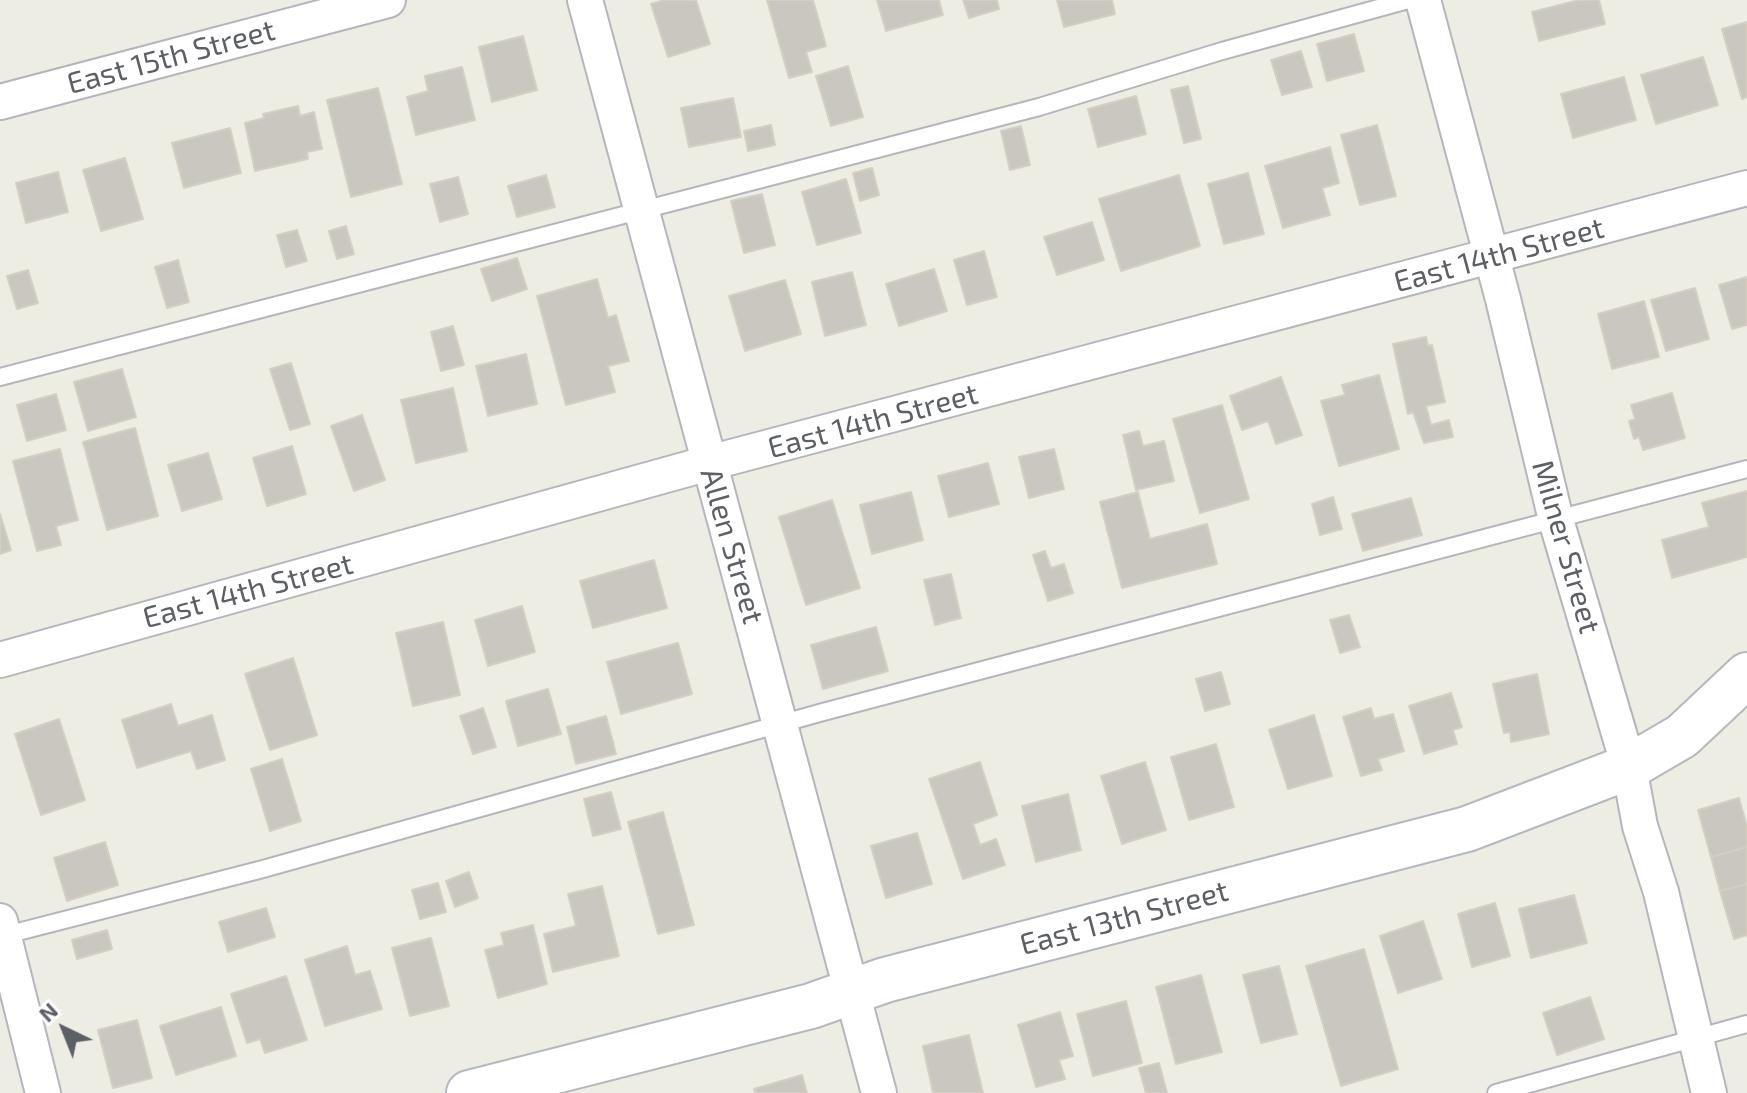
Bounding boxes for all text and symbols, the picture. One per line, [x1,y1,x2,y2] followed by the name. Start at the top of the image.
[63,12,279,102] street label: East 15th Street
[1390,210,1608,300] street label: East 14th Street
[764,376,982,466] street label: East 14th Street
[1524,456,1608,638] street label: Milner Street
[693,464,771,628] street label: Allen Street
[139,546,357,636] street label: East 14th Street
[1016,873,1232,963] street label: East 13th Street
[24,989,104,1069] north arrow
[33,997,62,1026] text: N

